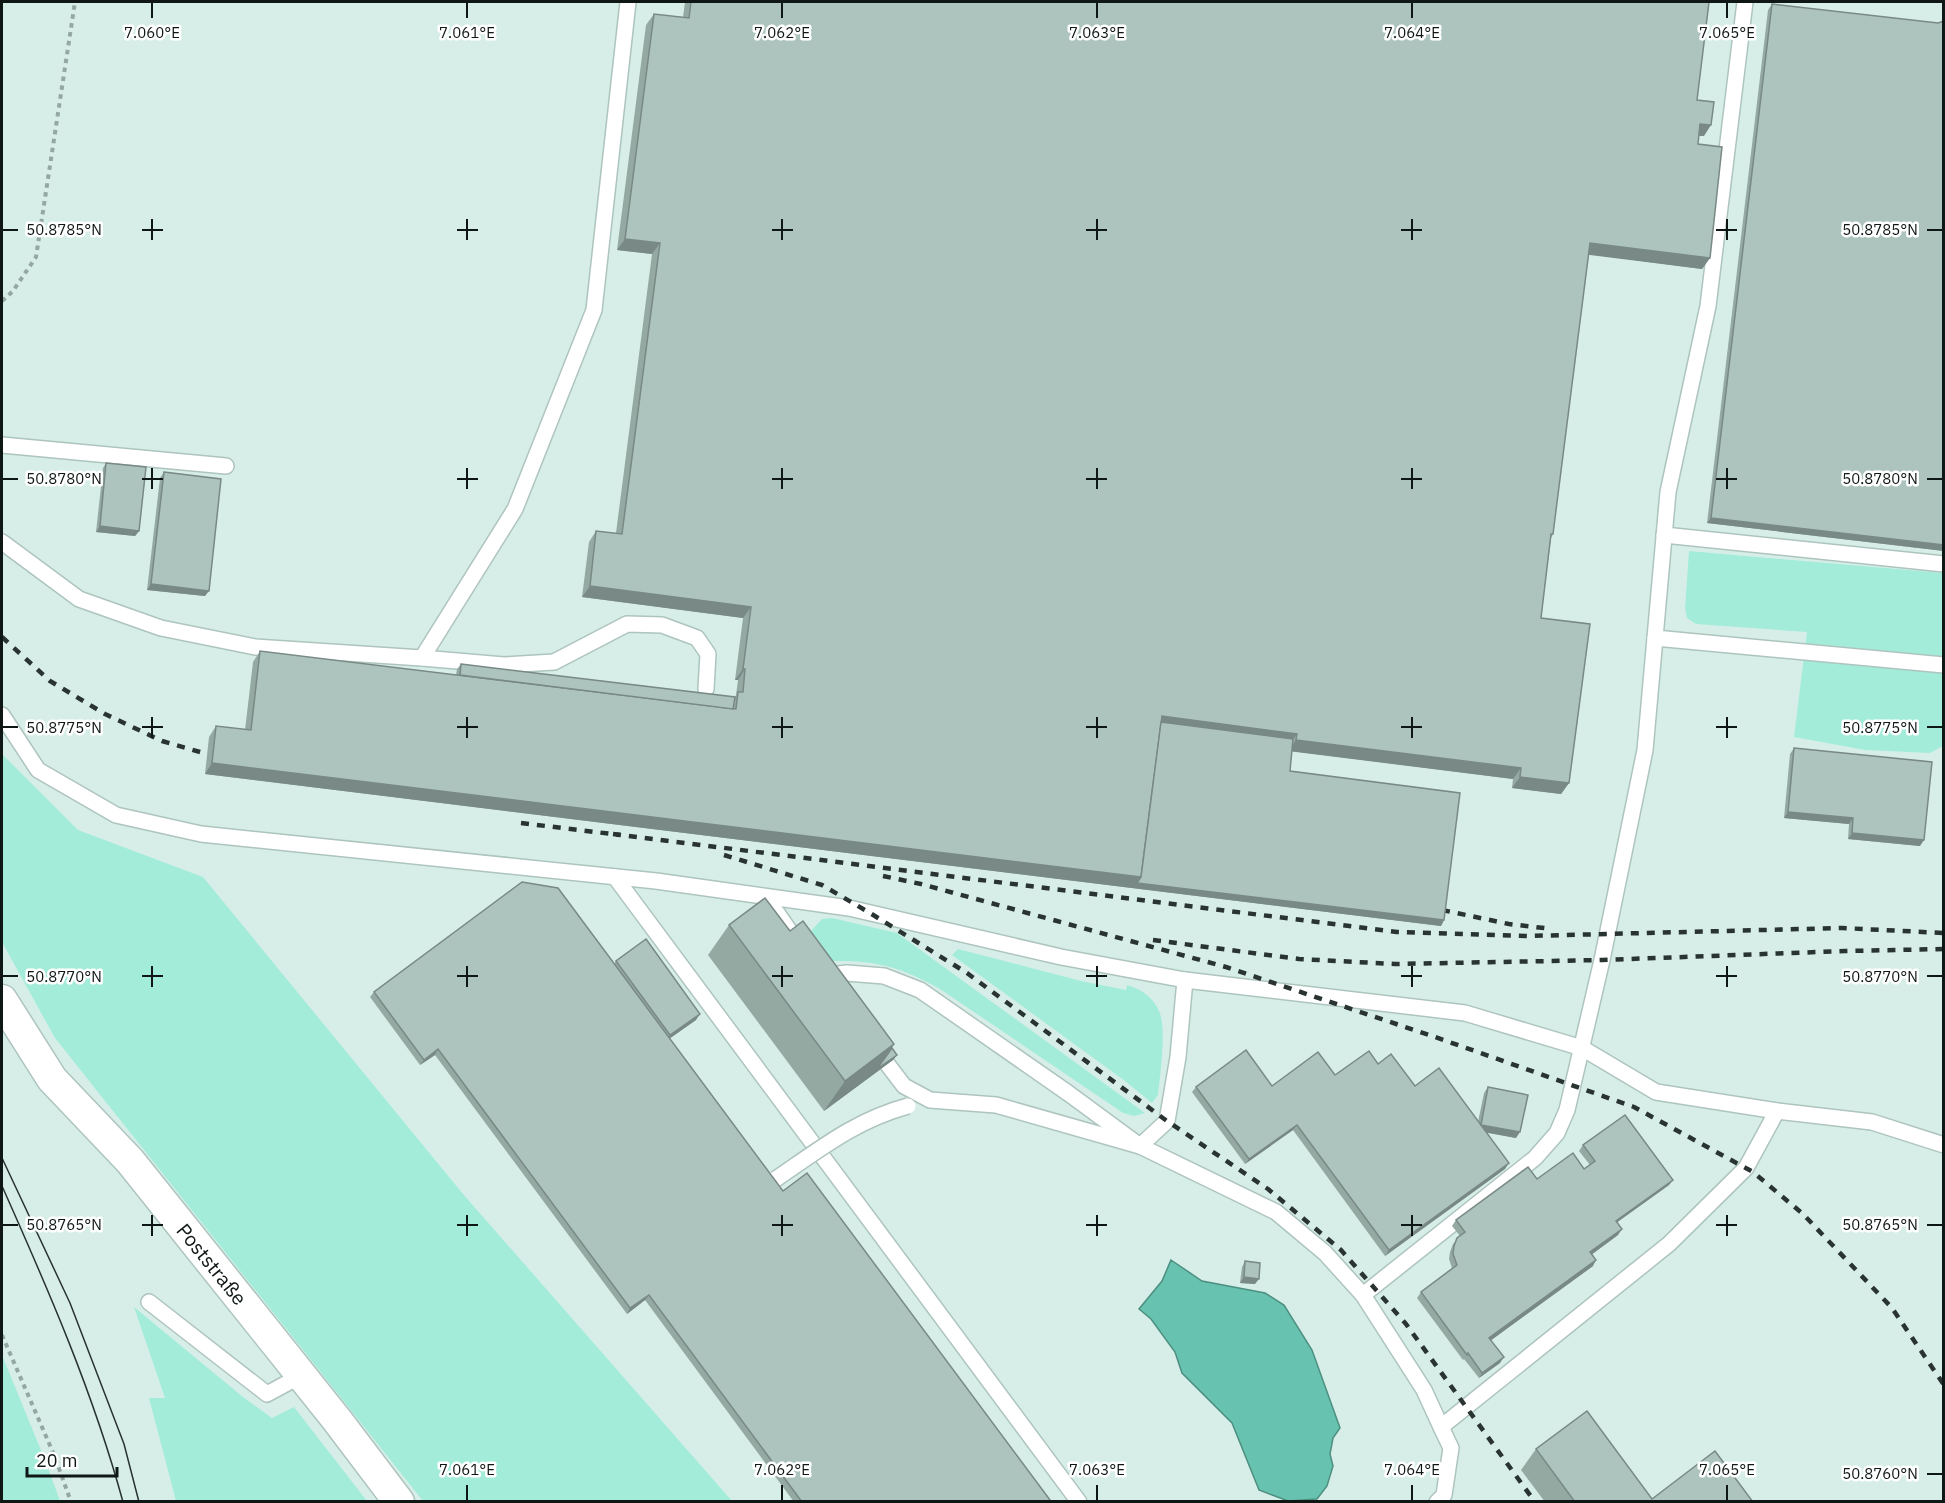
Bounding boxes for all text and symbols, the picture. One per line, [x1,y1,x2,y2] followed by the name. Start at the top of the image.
[124,23,180,42] text: 7.060°E
[439,23,495,42] text: 7.061°E
[754,23,810,42] text: 7.062°E
[1069,23,1125,42] text: 7.063°E
[1384,23,1440,42] text: 7.064°E
[1699,23,1755,42] text: 7.065°E
[26,220,102,239] text: 50.8785°N
[1842,220,1918,239] text: 50.8785°N
[26,469,102,488] text: 50.8780°N
[1842,469,1918,488] text: 50.8780°N
[26,718,102,737] text: 50.8775°N
[1842,718,1918,737] text: 50.8775°N
[26,967,102,986] text: 50.8770°N
[1842,967,1918,986] text: 50.8770°N
[26,1215,102,1234] text: 50.8765°N
[1842,1215,1918,1234] text: 50.8765°N
[171,1217,253,1311] street label: Poststraße
[27,1440,117,1478] scale bar
[36,1449,78,1472] text: 20 m
[439,1460,495,1479] text: 7.061°E
[754,1460,810,1479] text: 7.062°E
[1069,1460,1125,1479] text: 7.063°E
[1384,1460,1440,1479] text: 7.064°E
[1699,1460,1755,1479] text: 7.065°E
[1842,1464,1918,1483] text: 50.8760°N

